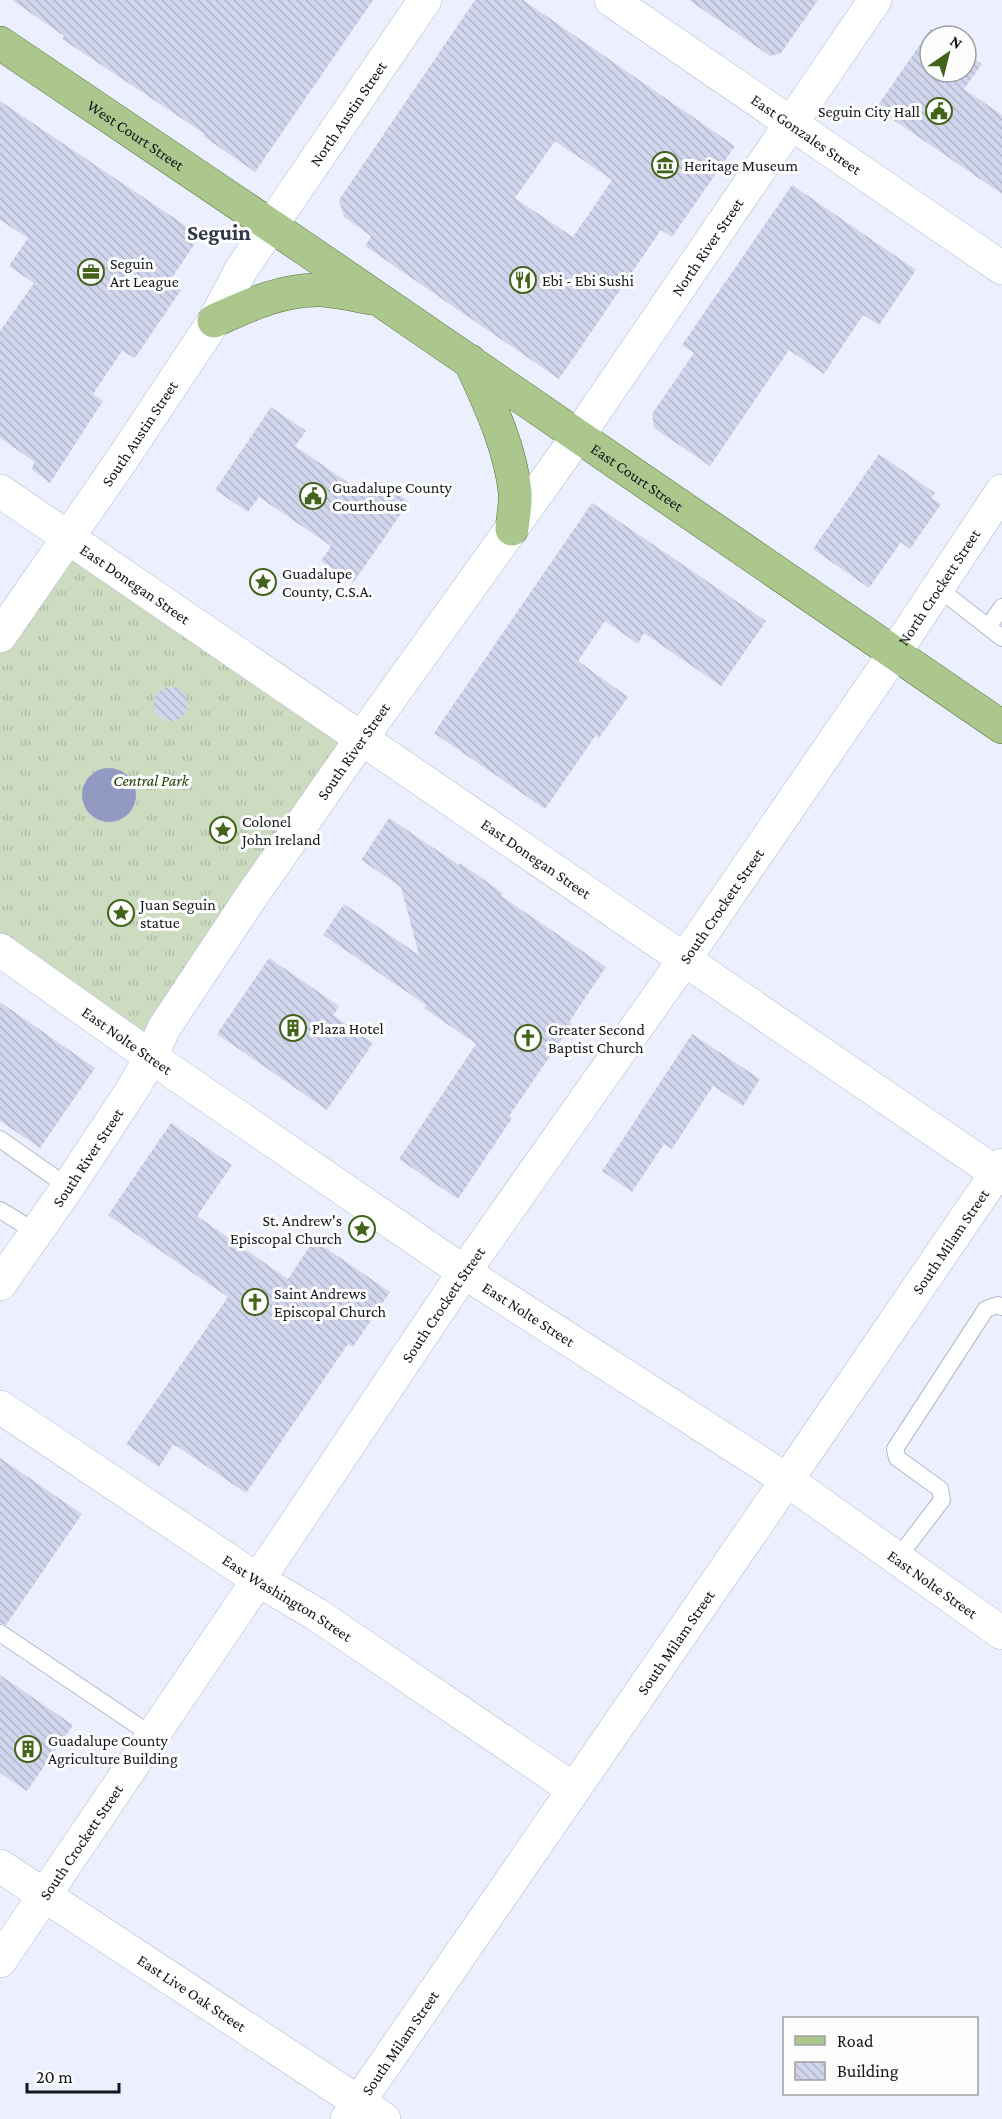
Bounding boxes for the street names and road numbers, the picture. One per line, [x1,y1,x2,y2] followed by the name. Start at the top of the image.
[306,57,390,169] street label: North Austin Street
[748,90,865,178] street label: East Gonzales Street
[84,96,188,174] street label: West Court Street
[668,194,747,299] street label: North River Street
[98,377,181,489] street label: South Austin Street
[588,439,687,515] street label: East Court Street
[894,525,983,648] street label: North Crockett Street
[77,540,194,628] street label: East Donegan Street
[313,699,393,803] street label: South River Street
[478,815,595,902] street label: East Donegan Street
[676,845,767,967] street label: South Crockett Street
[79,1003,176,1078] street label: East Nolte Street
[49,1104,127,1210] street label: South River Street
[908,1185,992,1297] street label: South Milam Street
[398,1243,488,1365] street label: South Crockett Street
[480,1278,579,1350] street label: East Nolte Street
[885,1546,982,1622] street label: East Nolte Street
[220,1550,356,1645] street label: East Washington Street
[633,1586,718,1698] street label: South Milam Street
[36,1780,126,1903] street label: South Crockett Street
[135,1951,250,2035] street label: East Live Oak Street
[358,1986,442,2098] street label: South Milam Street

